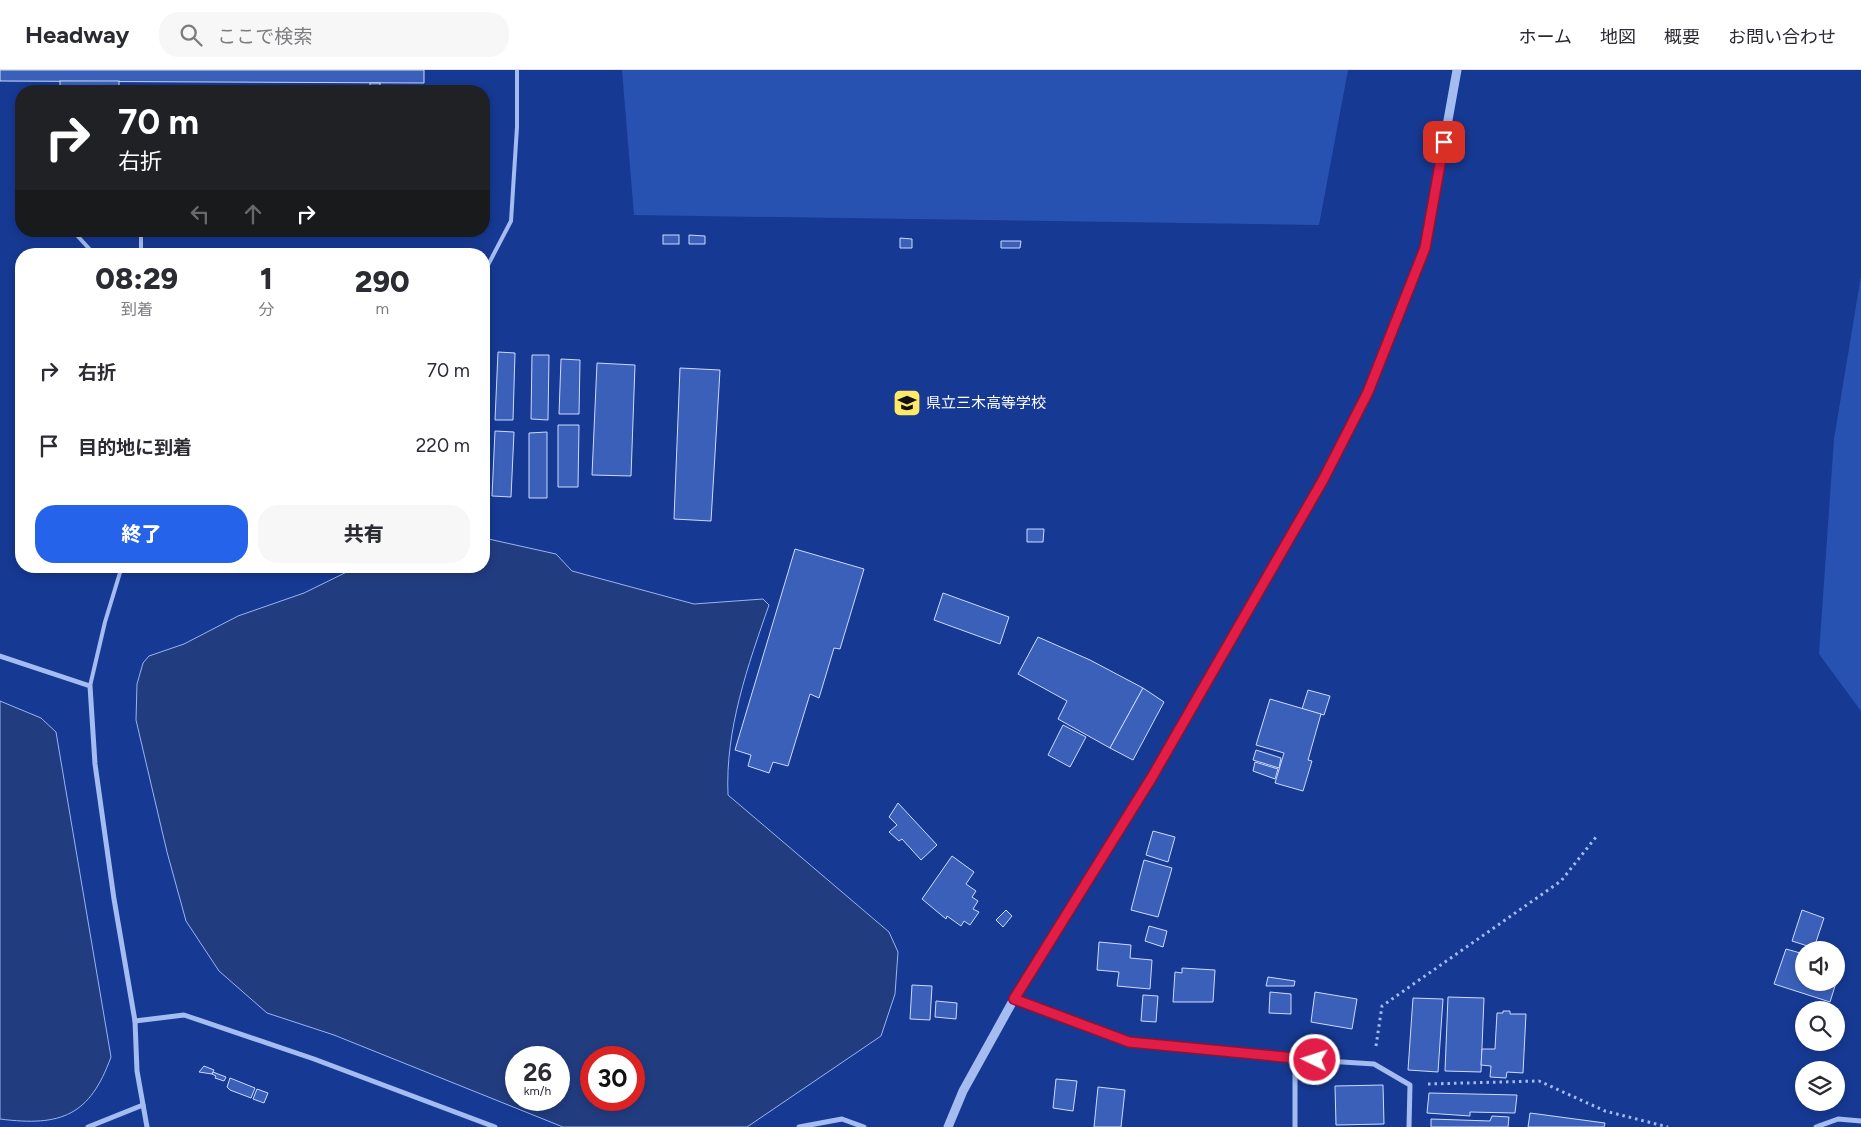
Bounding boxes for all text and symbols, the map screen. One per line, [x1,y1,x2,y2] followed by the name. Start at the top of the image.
[159,12,509,57] search box
[25,20,129,49] text: Headway
[177,21,205,49] icon: search
[217,25,312,48] text: ここで検索
[1519,26,1572,48] text: ホーム
[1600,26,1636,48] text: 地図
[1664,26,1700,48] text: 概要
[1728,26,1836,48] text: お問い合わせ
[118,101,199,143] text: 70 m
[35,105,100,170] icon: right
[1423,121,1465,163] pin
[1430,128,1458,156] icon: arrive
[118,148,162,175] text: 右折
[186,200,214,228] icon: left
[239,200,267,228] icon: ahead
[292,200,320,228] icon: right
[95,260,178,297] text: 08:29
[260,260,273,297] text: 1
[355,263,410,300] text: 290
[375,299,389,318] text: m
[121,300,153,319] text: 到着
[259,300,275,319] text: 分
[35,357,63,385] icon: right
[427,359,470,382] text: 70 m
[78,361,116,384] text: 右折
[892,388,922,418] school or university icon: 県立三木高等学校
[926,394,1046,412] place label: 県立三木高等学校
[35,432,63,460] icon: arrive
[416,434,470,457] text: 220 m
[78,436,192,459] text: 目的地に到着
[35,505,248,563] button: 終了
[258,505,470,563] button: 共有
[1795,941,1845,1111] map controls
[1795,941,1845,991] button: sound
[1795,1001,1845,1051] button: search
[1288,1033,1340,1085] position arrow
[580,1046,645,1111] speed limit sign: 30
[523,1057,552,1087] text: 26
[1795,1061,1845,1111] button: layers
[524,1084,551,1098] text: km/h

